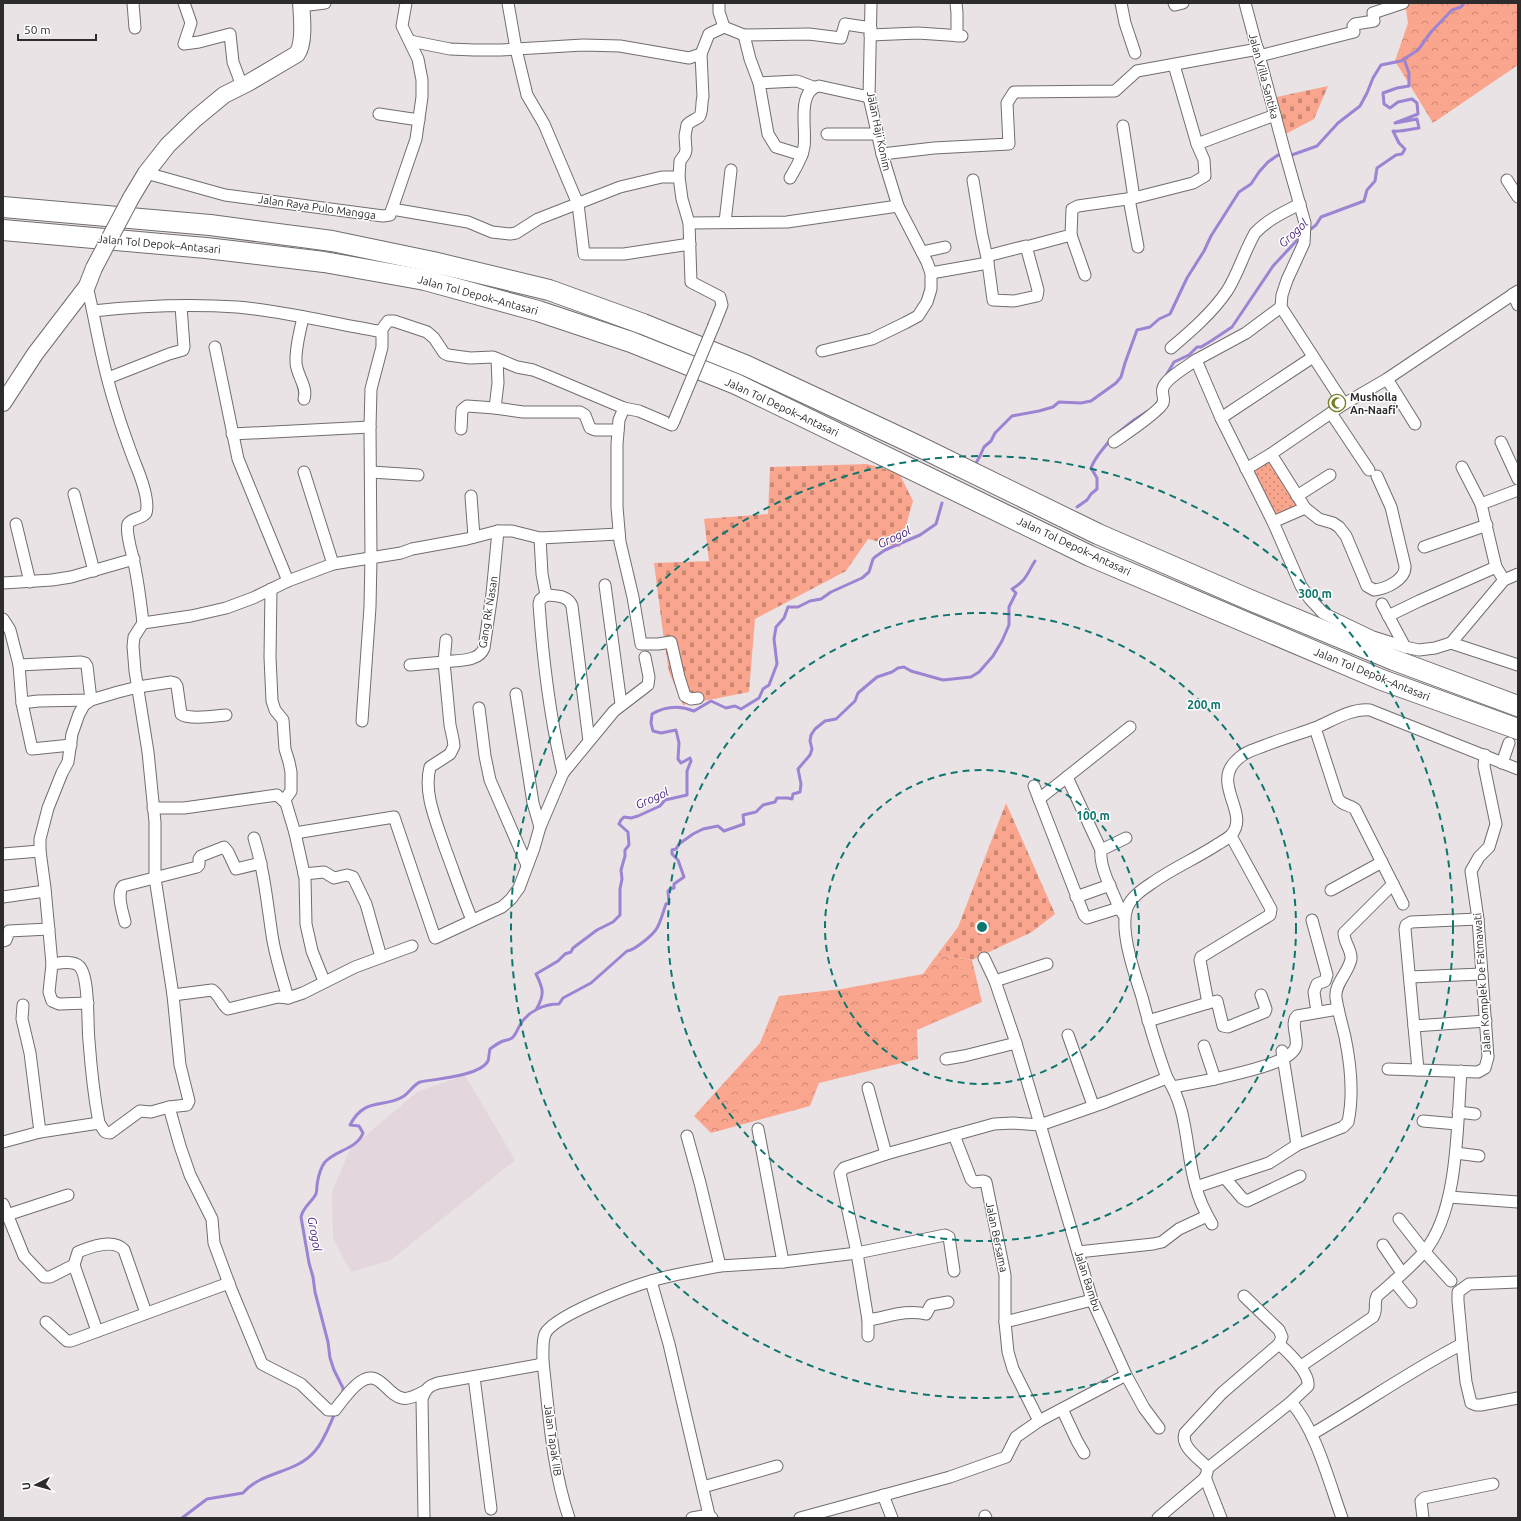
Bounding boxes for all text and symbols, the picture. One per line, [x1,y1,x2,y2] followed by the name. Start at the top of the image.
[18,16,96,42] scale bar
[24,23,51,36] text: 50 m
[1247,32,1281,120] street label: Jalan Villa Santika
[865,90,893,172] street label: Jalan Haji Konim
[257,193,377,221] street label: Jalan Raya Pulo Mangga
[1276,216,1311,250] water label: Grogol
[97,233,221,255] street label: Jalan Tol Depok–Antasari
[417,273,539,317] street label: Jalan Tol Depok–Antasari
[723,375,841,439] street label: Jalan Tol Depok–Antasari
[1350,391,1398,416] place label: Musholla An-Naafi'
[1327,393,1347,413] mosque icon: Musholla An-Naafi'
[1015,514,1133,578] street label: Jalan Tol Depok–Antasari
[875,523,913,550] water label: Grogol
[476,575,500,649] street label: Gang Rk Nasan
[1298,587,1332,600] text: 300 m
[1312,645,1432,703] street label: Jalan Tol Depok–Antasari
[1187,698,1221,711] text: 200 m
[633,785,671,811] water label: Grogol
[1076,809,1110,822] text: 100 m
[1471,913,1493,1055] street label: Jalan Komplek De Fatmawati
[975,920,989,934] centre of rings
[984,1201,1010,1273] street label: Jalan Bersama
[306,1215,325,1253] water label: Grogol
[1073,1249,1103,1313] street label: Jalan Bambu
[542,1403,564,1477] street label: Jalan Tapak IIB
[16,1465,56,1505] north arrow
[20,1482,32,1491] text: U

